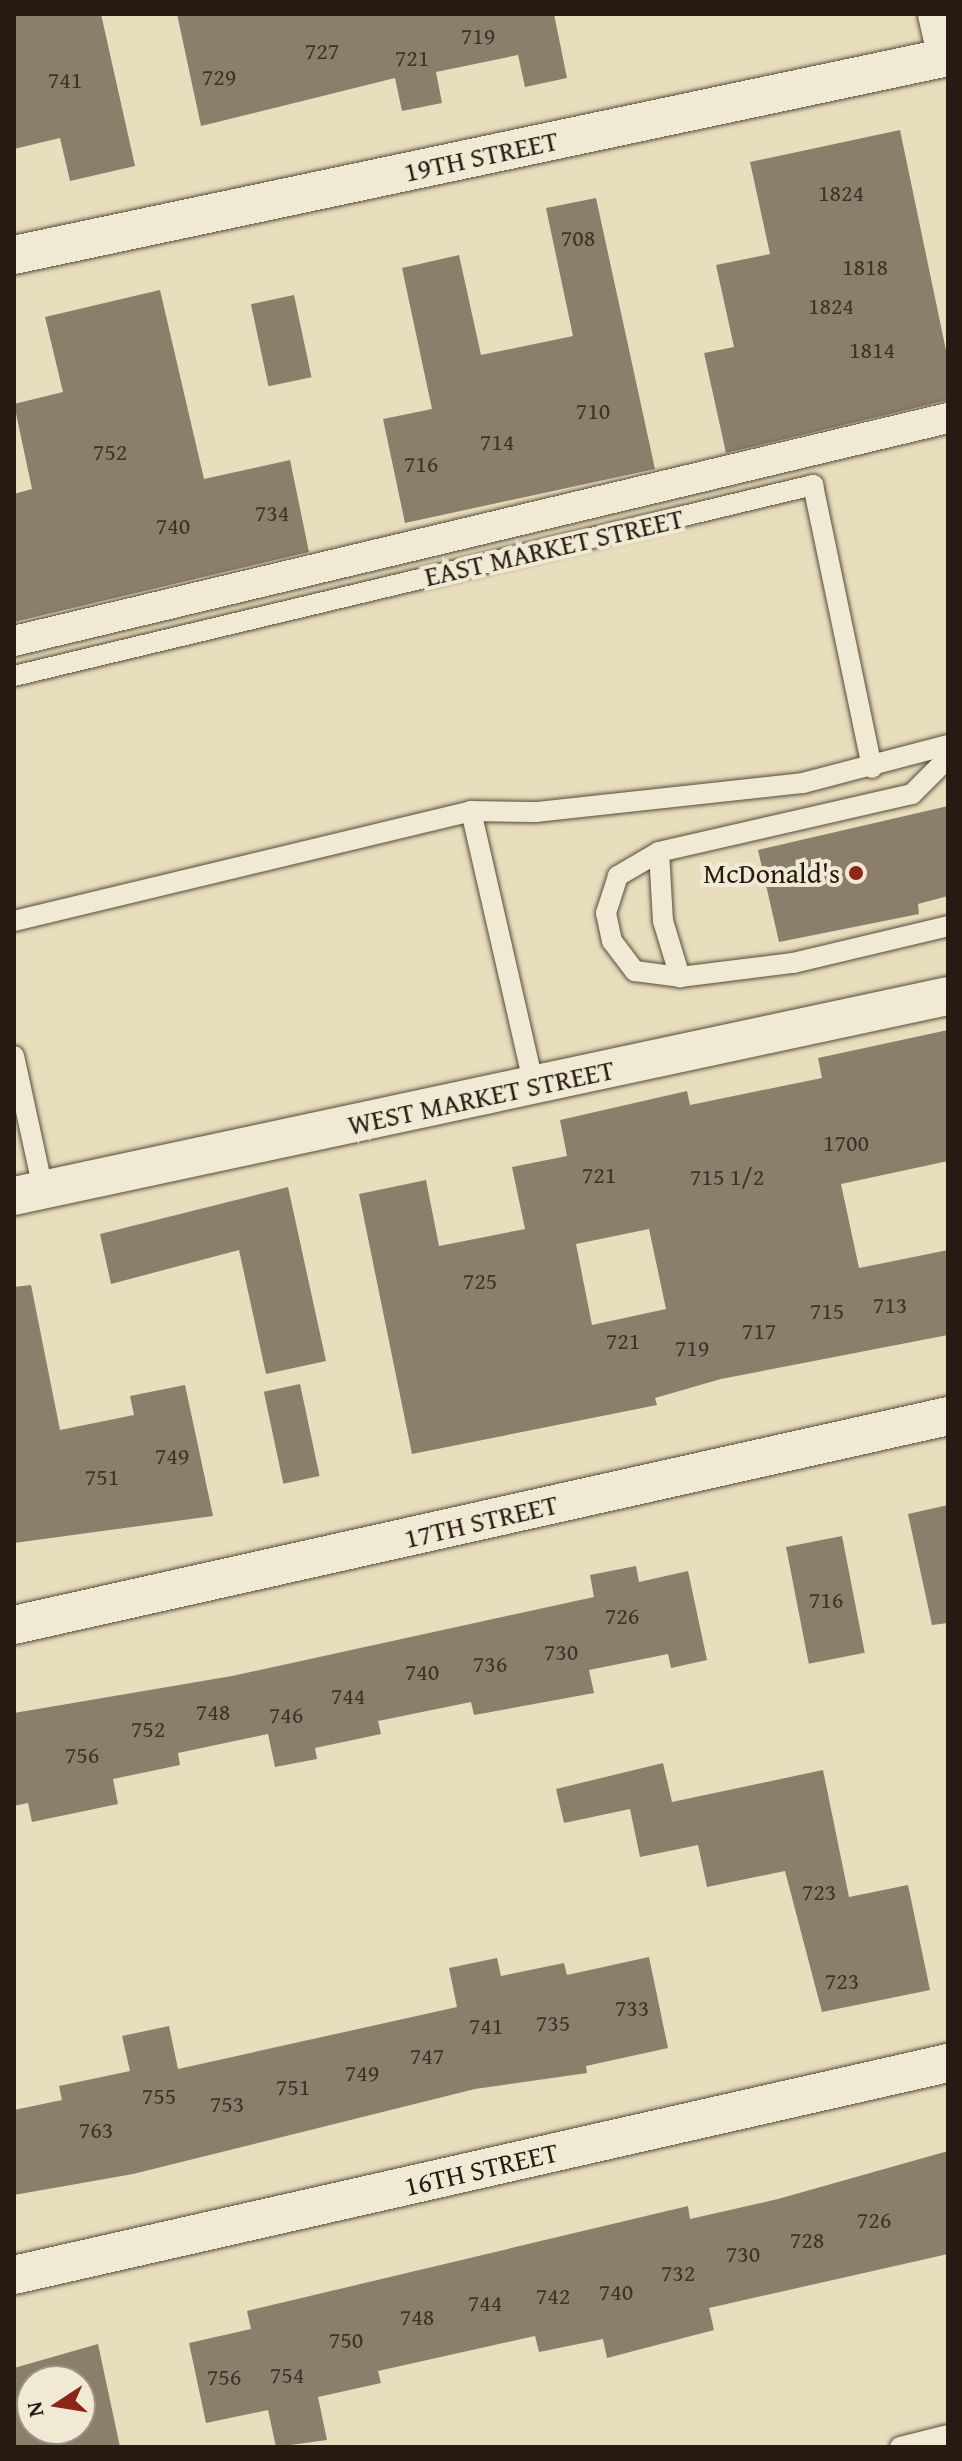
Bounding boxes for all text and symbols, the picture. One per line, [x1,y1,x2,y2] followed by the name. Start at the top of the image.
[461,22,495,50] house number: 719
[305,37,339,65] house number: 727
[395,44,429,72] house number: 721
[202,63,236,91] house number: 729
[48,66,82,94] house number: 741
[401,123,561,189] street label: 19TH STREET
[818,179,864,207] house number: 1824
[561,224,595,252] house number: 708
[842,253,888,281] house number: 1818
[808,292,854,320] house number: 1824
[849,336,895,364] house number: 1814
[576,397,610,425] house number: 710
[480,428,514,456] house number: 714
[93,438,127,466] house number: 752
[404,450,438,478] house number: 716
[255,499,289,527] house number: 734
[421,501,687,593] street label: EAST MARKET STREET
[156,512,190,540] house number: 740
[703,856,840,890] place label: McDonald's
[847,864,865,882] marker: McDonald's
[345,1052,617,1142] street label: WEST MARKET STREET
[823,1129,869,1157] house number: 1700
[582,1161,616,1189] house number: 721
[690,1163,764,1191] house number: 715 1/2
[463,1267,497,1295] house number: 725
[873,1291,907,1319] house number: 713
[810,1297,844,1325] house number: 715
[742,1317,776,1345] house number: 717
[606,1327,640,1355] house number: 721
[675,1334,709,1362] house number: 719
[155,1442,189,1470] house number: 749
[85,1463,119,1491] house number: 751
[401,1487,561,1555] street label: 17TH STREET
[809,1586,843,1614] house number: 716
[605,1602,639,1630] house number: 726
[544,1638,578,1666] house number: 730
[473,1650,507,1678] house number: 736
[405,1658,439,1686] house number: 740
[331,1682,365,1710] house number: 744
[196,1698,230,1726] house number: 748
[269,1701,303,1729] house number: 746
[131,1715,165,1743] house number: 752
[65,1741,99,1769] house number: 756
[802,1878,836,1906] house number: 723
[825,1967,859,1995] house number: 723
[615,1994,649,2022] house number: 733
[536,2009,570,2037] house number: 735
[469,2012,503,2040] house number: 741
[410,2042,444,2070] house number: 747
[345,2059,379,2087] house number: 749
[276,2073,310,2101] house number: 751
[142,2082,176,2110] house number: 755
[210,2090,244,2118] house number: 753
[79,2116,113,2144] house number: 763
[401,2135,561,2203] street label: 16TH STREET
[857,2206,891,2234] house number: 726
[790,2226,824,2254] house number: 728
[726,2240,760,2268] house number: 730
[661,2259,695,2287] house number: 732
[599,2278,633,2306] house number: 740
[536,2282,570,2310] house number: 742
[468,2289,502,2317] house number: 744
[400,2303,434,2331] house number: 748
[329,2326,363,2354] house number: 750
[270,2361,304,2389] house number: 754
[207,2363,241,2391] house number: 756
[16,2365,96,2445] north arrow
[17,2399,52,2420] text: N

